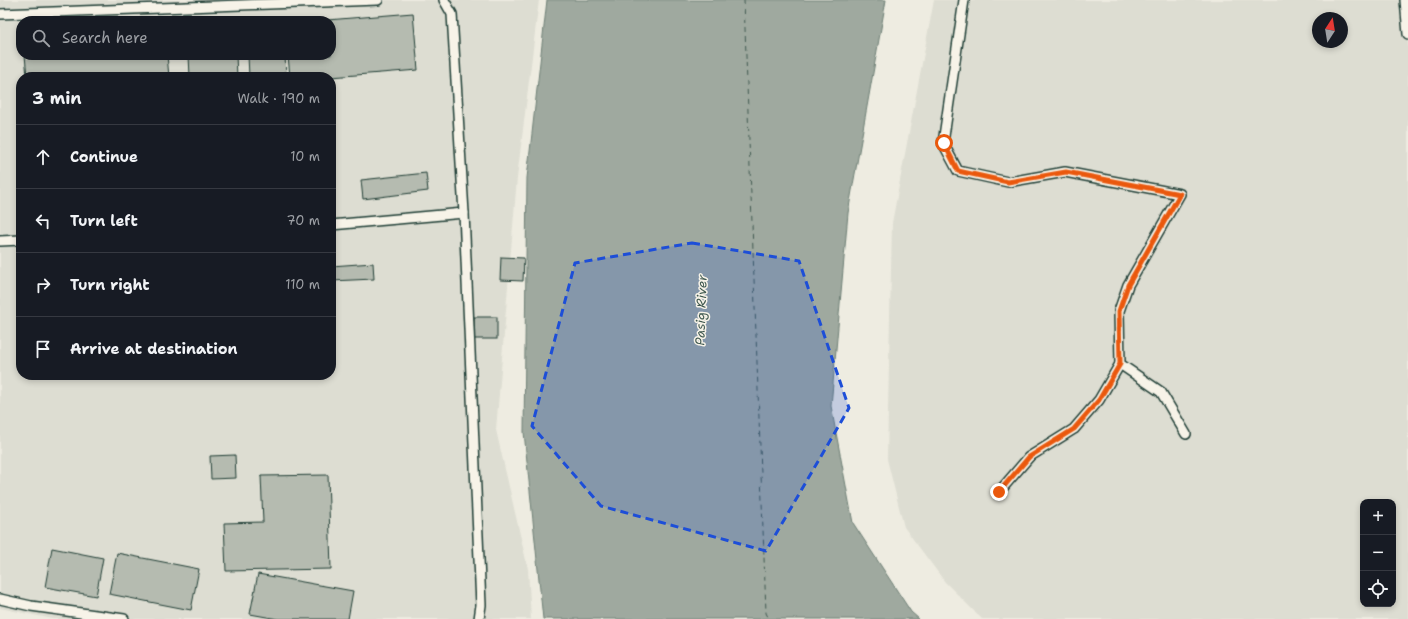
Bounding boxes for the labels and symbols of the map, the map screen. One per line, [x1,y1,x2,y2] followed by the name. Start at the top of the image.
[1312,12,1348,48] north arrow
[935,134,953,152] route start
[691,274,711,346] water label: Pasig River
[990,483,1008,501] route end

